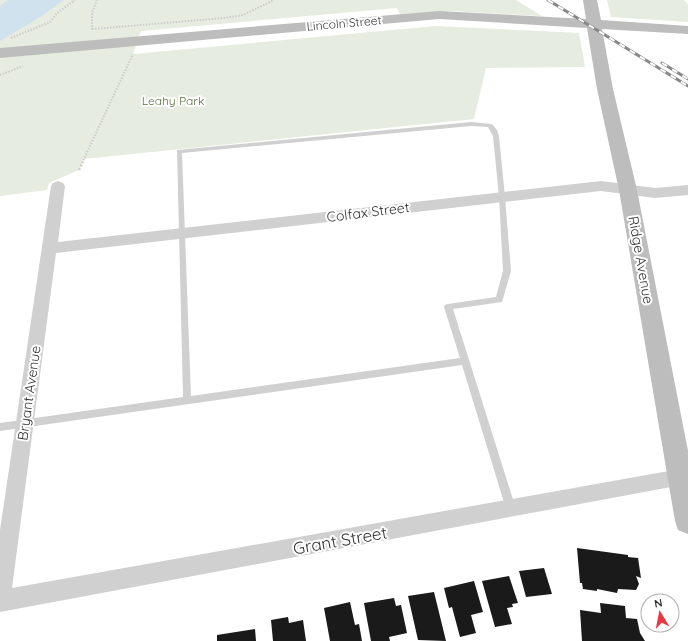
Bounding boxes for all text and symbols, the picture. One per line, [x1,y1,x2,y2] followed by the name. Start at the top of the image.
[306,12,382,34] street label: Lincoln Street
[142,93,204,108] park label: Leahy Park
[326,198,411,226] street label: Colfax Street
[624,215,658,305] street label: Ridge Avenue
[13,344,45,442] street label: Bryant Avenue
[291,521,389,559] street label: Grant Street
[640,593,680,633] north arrow
[653,596,663,611] text: N

